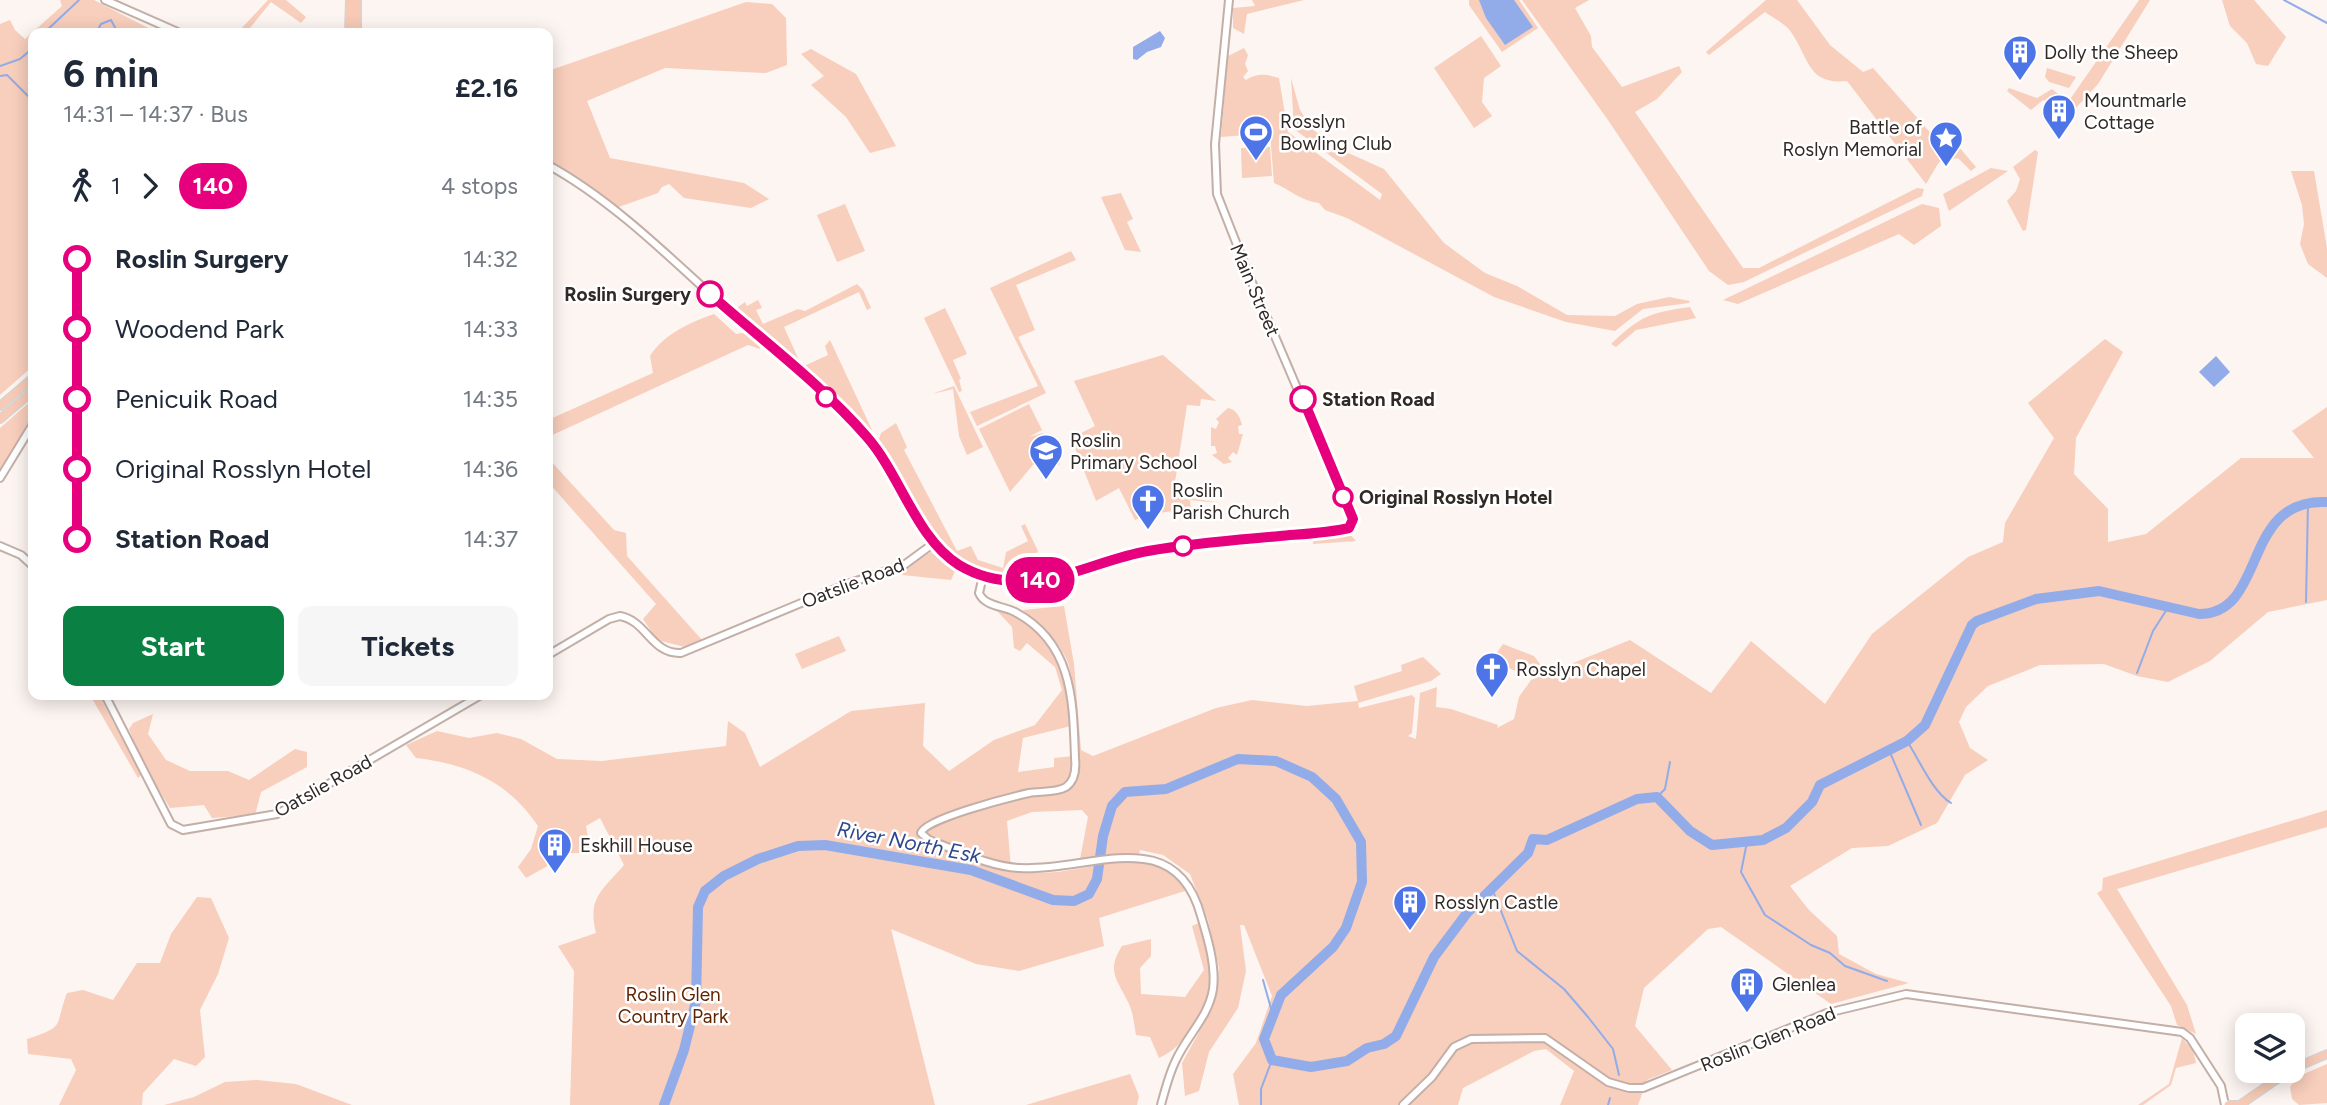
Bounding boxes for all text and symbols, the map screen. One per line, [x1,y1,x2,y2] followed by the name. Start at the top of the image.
[2001,33,2039,82] building icon: Dolly the Sheep
[2044,41,2178,64] place label: Dolly the Sheep
[63,51,159,97] text: 6 min
[455,72,518,104] text: £2.16
[2084,89,2186,134] place label: Mountmarle Cottage
[2040,92,2078,141] building icon: Mountmarle Cottage
[63,100,248,128] text: 14:31 – 14:37 · Bus
[1280,110,1392,155] place label: Rosslyn Bowling Club
[1237,113,1275,162] sports icon: Rosslyn Bowling Club
[1782,116,1922,161] place label: Battle of Roslyn Memorial
[1927,119,1965,168] place icon: Battle of Roslyn Memorial
[63,167,101,205] icon: walk
[131,167,169,205] icon: forward
[193,171,233,200] text: 140
[111,172,121,200] text: 1
[441,172,518,200] text: 4 stops
[1225,240,1285,340] street label: Main Street
[115,243,288,275] text: Roslin Surgery
[463,245,518,273] text: 14:32
[697,281,723,307] marker: Roslin Surgery
[564,283,691,306] place label: Roslin Surgery
[115,313,284,345] text: Woodend Park
[463,315,518,343] text: 14:33
[115,383,278,415] text: Penicuik Road
[463,385,518,413] text: 14:35
[1290,386,1316,412] marker: Station Road
[816,387,836,407] unlabelled marker
[1322,388,1435,411] place label: Station Road
[1070,429,1198,474] place label: Roslin Primary School
[1027,432,1065,481] school or university icon: Roslin Primary School
[115,453,371,485] text: Original Rosslyn Hotel
[463,455,518,483] text: 14:36
[1172,479,1290,524] place label: Roslin Parish Church
[1129,482,1167,531] church icon: Roslin Parish Church
[1359,486,1553,509] place label: Original Rosslyn Hotel
[1333,487,1353,507] marker: Original Rosslyn Hotel
[115,523,269,555] text: Station Road
[464,525,518,553] text: 14:37
[1173,536,1193,556] unlabelled marker
[799,553,907,613] street label: Oatslie Road
[1000,557,1080,603] line badge: 140
[1020,565,1060,594] text: 140
[63,606,284,686] button: Start
[298,606,518,686] button: Tickets
[1473,650,1511,699] church icon: Rosslyn Chapel
[1516,658,1646,681] place label: Rosslyn Chapel
[270,750,376,822] street label: Oatslie Road
[835,816,984,868] water label: River North Esk
[536,826,574,875] building icon: Eskhill House
[580,834,693,857] place label: Eskhill House
[1391,883,1429,932] building icon: Rosslyn Castle
[1434,891,1558,914] place label: Rosslyn Castle
[1728,965,1766,1014] building icon: Glenlea
[1772,973,1836,996] place label: Glenlea
[618,983,729,1028] park label: Roslin Glen Country Park
[1697,1001,1839,1077] street label: Roslin Glen Road
[2235,1013,2305,1083] map controls
[2235,1013,2305,1083] button: layers

